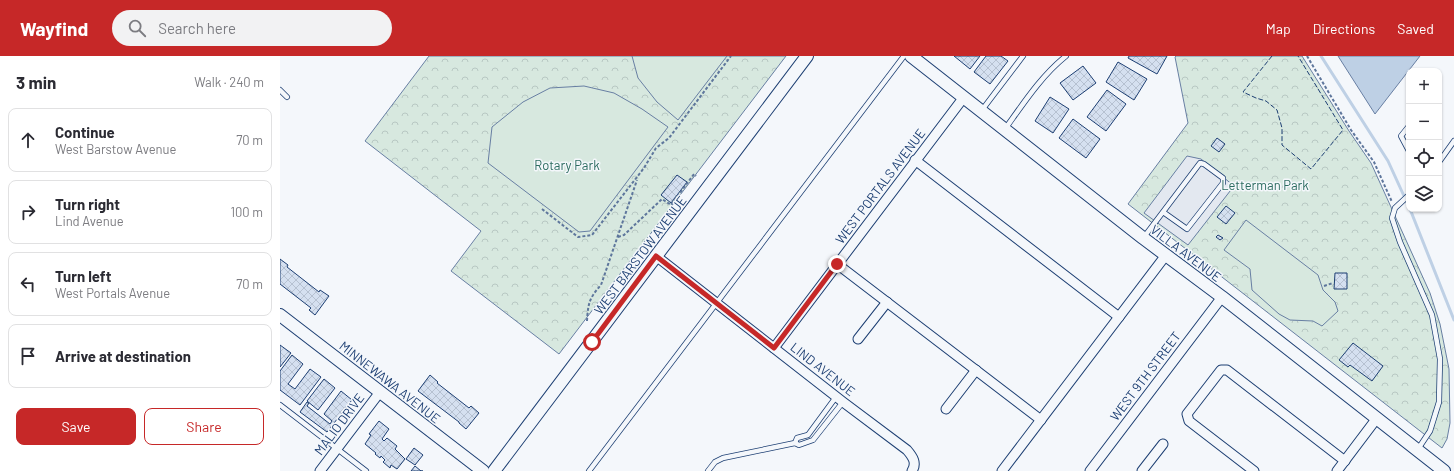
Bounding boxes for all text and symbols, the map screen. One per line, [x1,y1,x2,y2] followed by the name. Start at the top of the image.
[112,10,392,46] search box
[20,17,88,40] text: Wayfind
[126,17,148,39] icon: search
[158,19,236,37] text: Search here
[1266,20,1291,37] text: Map
[1313,20,1375,37] text: Directions
[1397,20,1434,37] text: Saved
[1406,68,1442,212] map controls
[1406,68,1442,104] button: +
[16,72,56,92] text: 3 min
[194,74,264,90] text: Walk · 240 m
[1406,104,1442,140] button: −
[55,123,115,141] text: Continue
[831,125,929,247] street label: WEST PORTALS AVENUE
[17,129,39,151] icon: ahead
[236,132,263,148] text: 70 m
[1406,140,1442,176] button: locate
[55,141,176,157] text: West Barstow Avenue
[534,157,600,173] park label: Rotary Park
[1406,176,1442,212] button: layers
[1221,177,1309,193] park label: Letterman Park
[590,193,690,317] street label: WEST BARSTOW AVENUE
[55,195,120,213] text: Turn right
[17,201,39,223] icon: right
[230,204,263,220] text: 100 m
[55,213,124,229] text: Lind Avenue
[1147,221,1225,285] street label: VILLA AVENUE
[828,255,846,273] route end
[55,267,111,285] text: Turn left
[17,273,39,295] icon: left
[236,276,263,292] text: 70 m
[55,285,170,301] text: West Portals Avenue
[1106,328,1184,424] street label: WEST 9TH STREET
[583,333,601,351] route start
[336,338,444,426] street label: MINNEWAWA AVENUE
[787,339,859,399] street label: LIND AVENUE
[17,345,39,367] icon: arrive
[55,347,191,365] text: Arrive at destination
[311,390,368,458] street label: MALIO DRIVE
[16,408,136,445] button: Save
[144,408,264,445] button: Share

